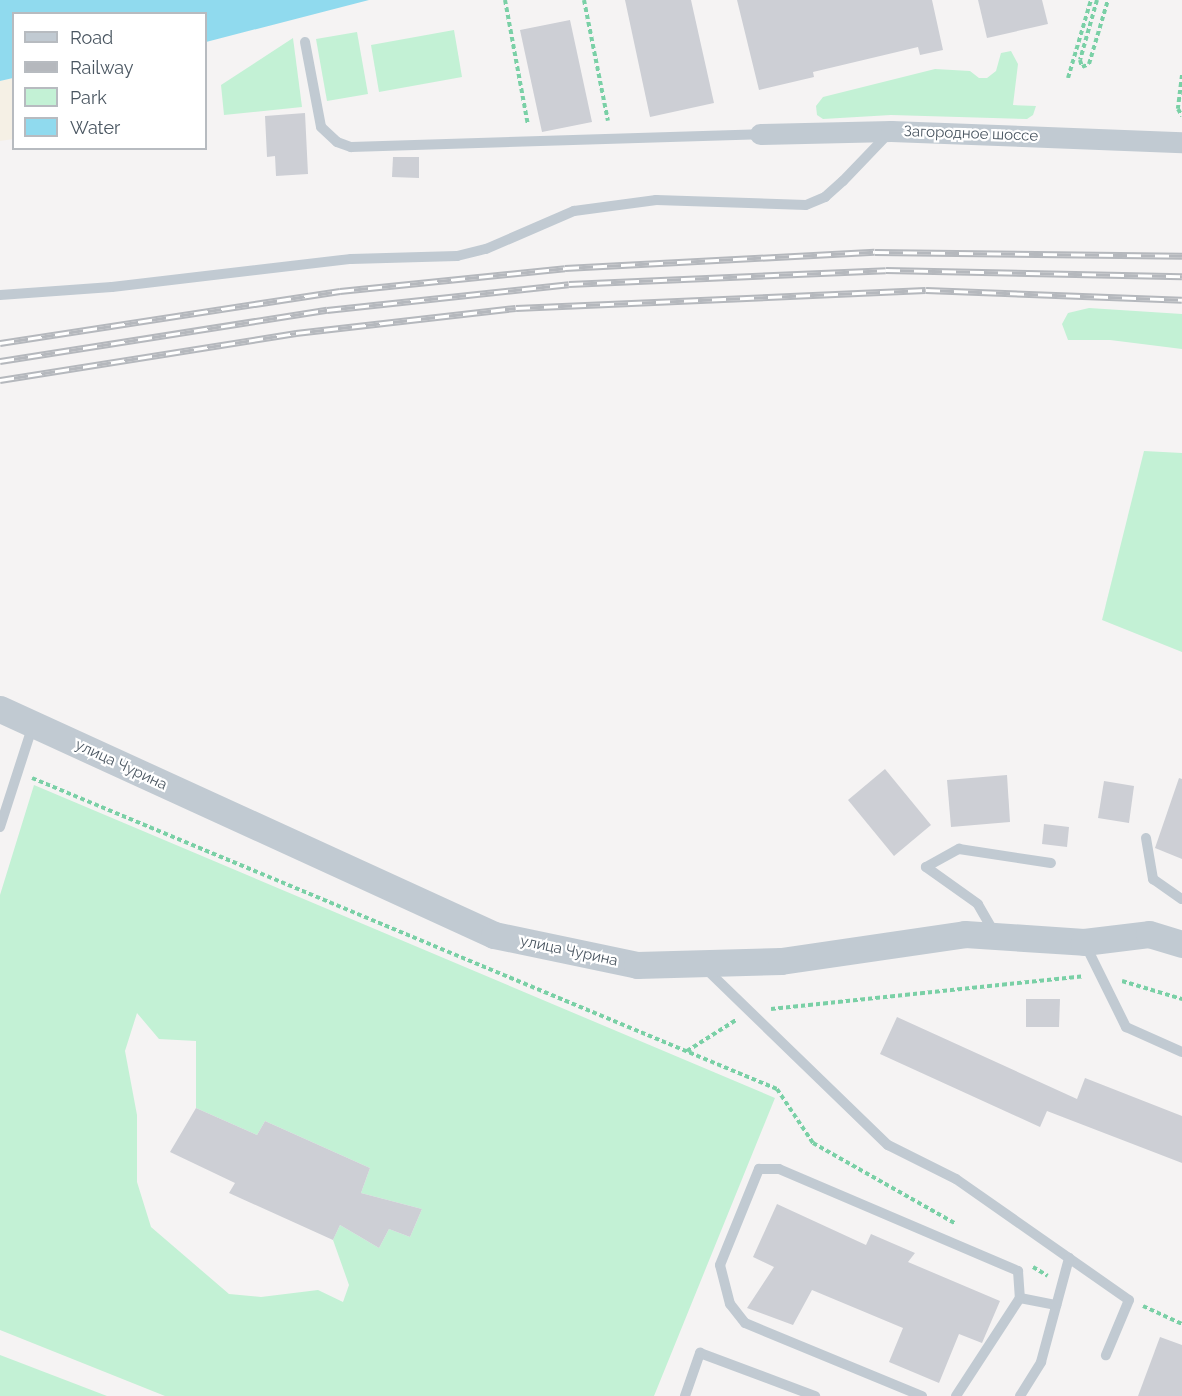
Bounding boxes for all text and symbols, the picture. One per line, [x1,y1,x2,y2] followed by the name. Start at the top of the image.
[12,12,207,150] legend
[70,27,113,48] text: Road
[70,57,134,78] text: Railway
[70,87,107,108] text: Park
[70,117,120,138] text: Water
[903,123,1039,145] street label: Загородное шоссе
[72,736,170,794] street label: улица Чурина
[519,932,619,970] street label: улица Чурина

